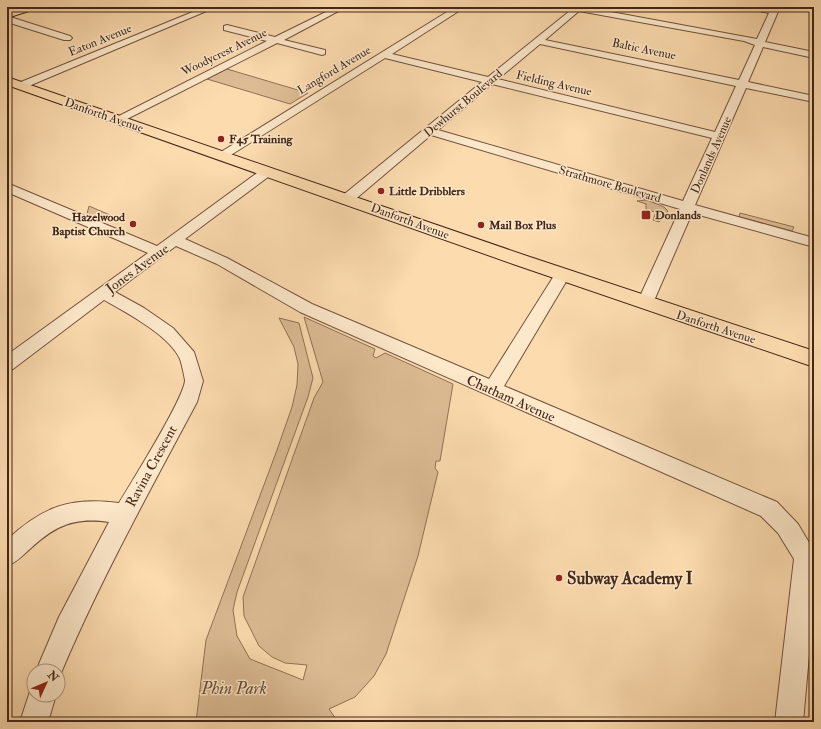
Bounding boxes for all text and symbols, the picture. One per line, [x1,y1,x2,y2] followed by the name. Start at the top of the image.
[66,21,134,60] street label: Eaton Avenue
[178,25,269,80] street label: Woodycrest Avenue
[611,35,677,64] street label: Baltic Avenue
[295,43,374,98] street label: Langford Avenue
[421,66,506,141] street label: Dewhurst Boulevard
[515,68,593,99] street label: Fielding Avenue
[62,95,145,136] street label: Danforth Avenue
[688,114,735,196] street label: Donlands Avenue
[229,132,294,147] place label: F45 Training
[216,134,226,144] marker: F45 Training
[557,163,663,206] street label: Strathmore Boulevard
[389,184,465,199] place label: Little Dribblers
[376,186,386,196] marker: Little Dribblers
[369,200,451,243] street label: Danforth Avenue
[655,208,701,223] place label: Donlands
[640,209,652,221] marker: Donlands
[52,210,126,239] place label: Hazelwood Baptist Church
[488,218,556,233] place label: Mail Box Plus
[128,219,138,229] marker: Hazelwood Baptist Church
[476,220,486,230] marker: Mail Box Plus
[102,240,172,297] street label: Jones Avenue
[674,308,757,347] street label: Danforth Avenue
[464,371,558,426] street label: Chatham Avenue
[122,422,181,510] street label: Ravina Crescent
[567,568,693,590] place label: Subway Academy I
[554,573,564,583] marker: Subway Academy I
[26,663,66,703] north arrow
[44,668,62,685] text: N
[200,678,267,699] park label: Phin Park

